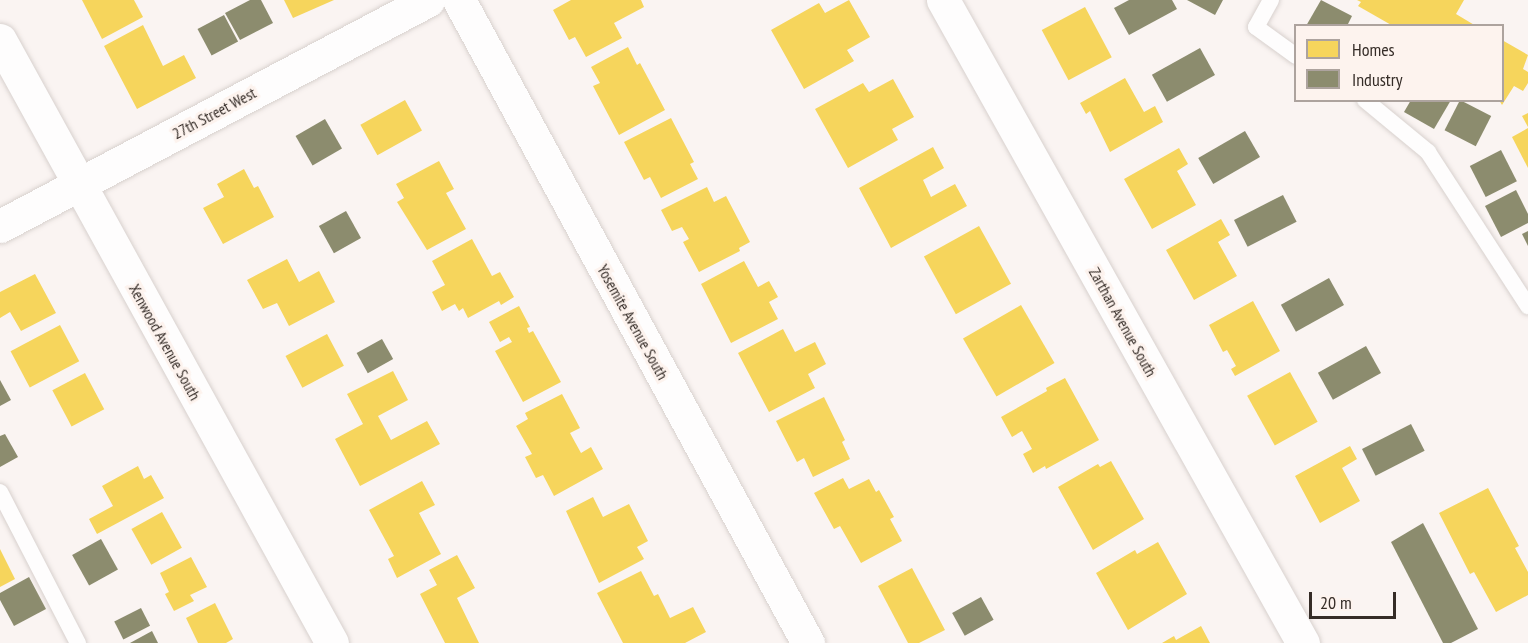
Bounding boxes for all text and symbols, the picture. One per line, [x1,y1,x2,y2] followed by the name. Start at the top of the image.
[1294,24,1504,102] legend
[1352,38,1395,61] text: Homes
[1352,68,1402,91] text: Industry
[169,83,259,143] street label: 27th Street West
[593,261,673,383] street label: Yosemite Avenue South
[1085,264,1161,380] street label: Zarthan Avenue South
[125,280,205,404] street label: Xenwood Avenue South
[1312,580,1399,618] scale bar
[1320,591,1352,614] text: 20 m

